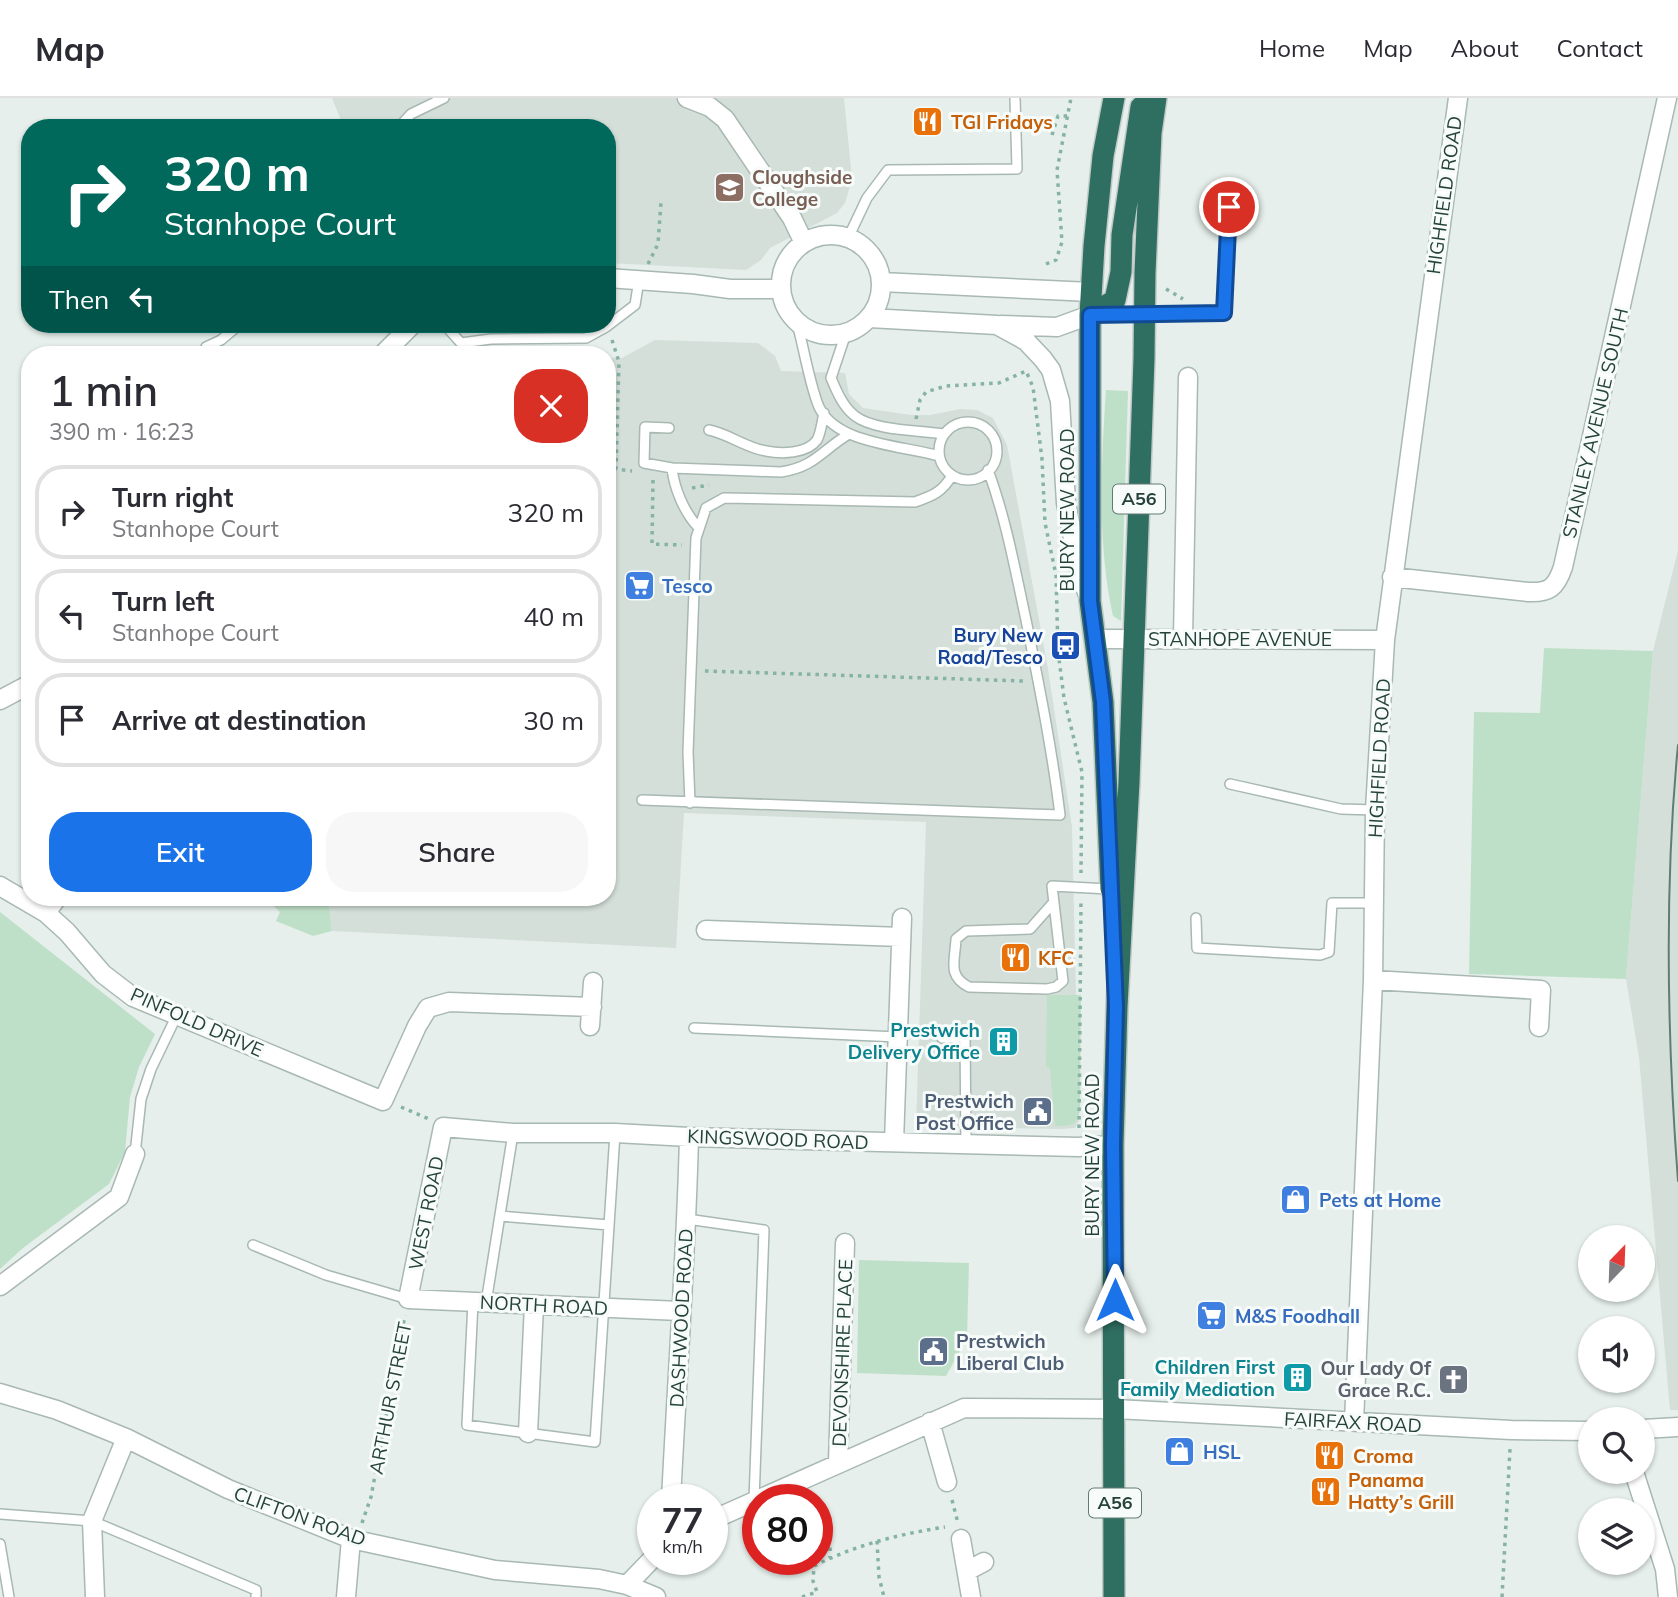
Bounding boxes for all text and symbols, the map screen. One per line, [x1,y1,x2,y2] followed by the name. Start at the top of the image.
[35,28,105,69] text: Map
[1259,33,1325,63] text: Home
[1363,33,1413,63] text: Map
[1451,33,1519,63] text: About
[1557,33,1643,63] text: Contact
[911,105,945,139] restaurant icon: TGI Fridays
[951,110,1053,134] place label: TGI Fridays
[1421,114,1467,276] street label: HIGHFIELD ROAD
[164,142,310,203] text: 320 m
[49,147,140,238] icon: right
[752,165,853,211] place label: Cloughside College
[712,171,746,205] school or university icon: Cloughside College
[1199,177,1259,237] pin
[1210,188,1248,226] icon: arrive
[164,203,396,243] text: Stanhope Court
[123,280,161,318] icon: left
[49,283,109,316] text: Then
[1557,306,1633,540] street label: STANLEY AVENUE SOUTH
[49,364,158,417] text: 1 min
[514,369,588,443] button: close
[49,417,194,446] text: 390 m · 16:23
[1055,428,1079,592] street label: BURY NEW ROAD
[112,481,233,514] text: Turn right
[1113,484,1165,514] road number: A56
[53,493,91,531] icon: right
[508,496,584,529] text: 320 m
[112,514,279,543] text: Stanhope Court
[622,569,656,603] supermarket icon: Tesco
[662,574,713,598] place label: Tesco
[112,585,214,618] text: Turn left
[53,597,91,635] icon: left
[523,600,584,633] text: 40 m
[112,618,279,647] text: Stanhope Court
[937,623,1043,669] place label: Bury New Road/Tesco
[1148,627,1332,651] street label: STANHOPE AVENUE
[1049,629,1083,663] bus stop icon: Bury New Road/Tesco
[1363,678,1395,838] street label: HIGHFIELD ROAD
[53,701,91,739] icon: arrive
[112,704,367,737] text: Arrive at destination
[523,704,584,737] text: 30 m
[49,812,312,892] button: Exit
[326,812,588,892] button: Share
[998,941,1032,975] restaurant icon: KFC
[1038,946,1074,970] place label: KFC
[127,982,267,1062] street label: PINFOLD DRIVE
[848,1018,980,1064] place label: Prestwich Delivery Office
[986,1024,1020,1058] building icon: Prestwich Delivery Office
[1080,1073,1104,1237] street label: BURY NEW ROAD
[916,1089,1014,1135] place label: Prestwich Post Office
[1020,1095,1054,1129] public building icon: Prestwich Post Office
[687,1124,869,1154] street label: KINGSWOOD ROAD
[403,1154,449,1272] street label: WEST ROAD
[1279,1183,1313,1217] shop icon: Pets at Home
[1319,1188,1441,1212] place label: Pets at Home
[1578,1225,1656,1302] north arrow
[1578,1225,1655,1575] map controls
[664,1228,698,1408] street label: DASHWOOD ROAD
[827,1259,857,1447] street label: DEVONSHIRE PLACE
[1078,1263,1152,1337] position arrow
[479,1290,609,1320] street label: NORTH ROAD
[1195,1299,1229,1333] supermarket icon: M&S Foodhall
[1235,1304,1360,1328] place label: M&S Foodhall
[1578,1316,1655,1393] button: sound
[363,1319,417,1476] street label: ARTHUR STREET
[956,1329,1064,1375] place label: Prestwich Liberal Club
[916,1335,950,1369] public building icon: Prestwich Liberal Club
[1120,1355,1275,1401] place label: Children First Family Mediation
[1320,1356,1432,1402] place label: Our Lady Of Grace R.C.
[1281,1361,1315,1395] building icon: Children First Family Mediation
[1437,1362,1471,1396] church icon: Our Lady Of Grace R.C.
[1284,1406,1422,1438] street label: FAIRFAX ROAD
[1578,1407,1655,1484] button: search
[1163,1435,1197,1469] shop icon: HSL
[1313,1439,1347,1473] restaurant icon: Croma
[1203,1440,1241,1464] place label: HSL
[1353,1444,1413,1468] place label: Croma
[1348,1468,1454,1514] place label: Panama Hatty’s Grill
[1308,1474,1342,1508] restaurant icon: Panama Hatty’s Grill
[231,1481,369,1551] street label: CLIFTON ROAD
[742,1484,833,1575] speed limit sign: 80
[1089,1488,1141,1518] road number: A56
[661,1498,704,1542] text: 77
[1578,1498,1655,1575] button: layers
[662,1535,703,1558] text: km/h

